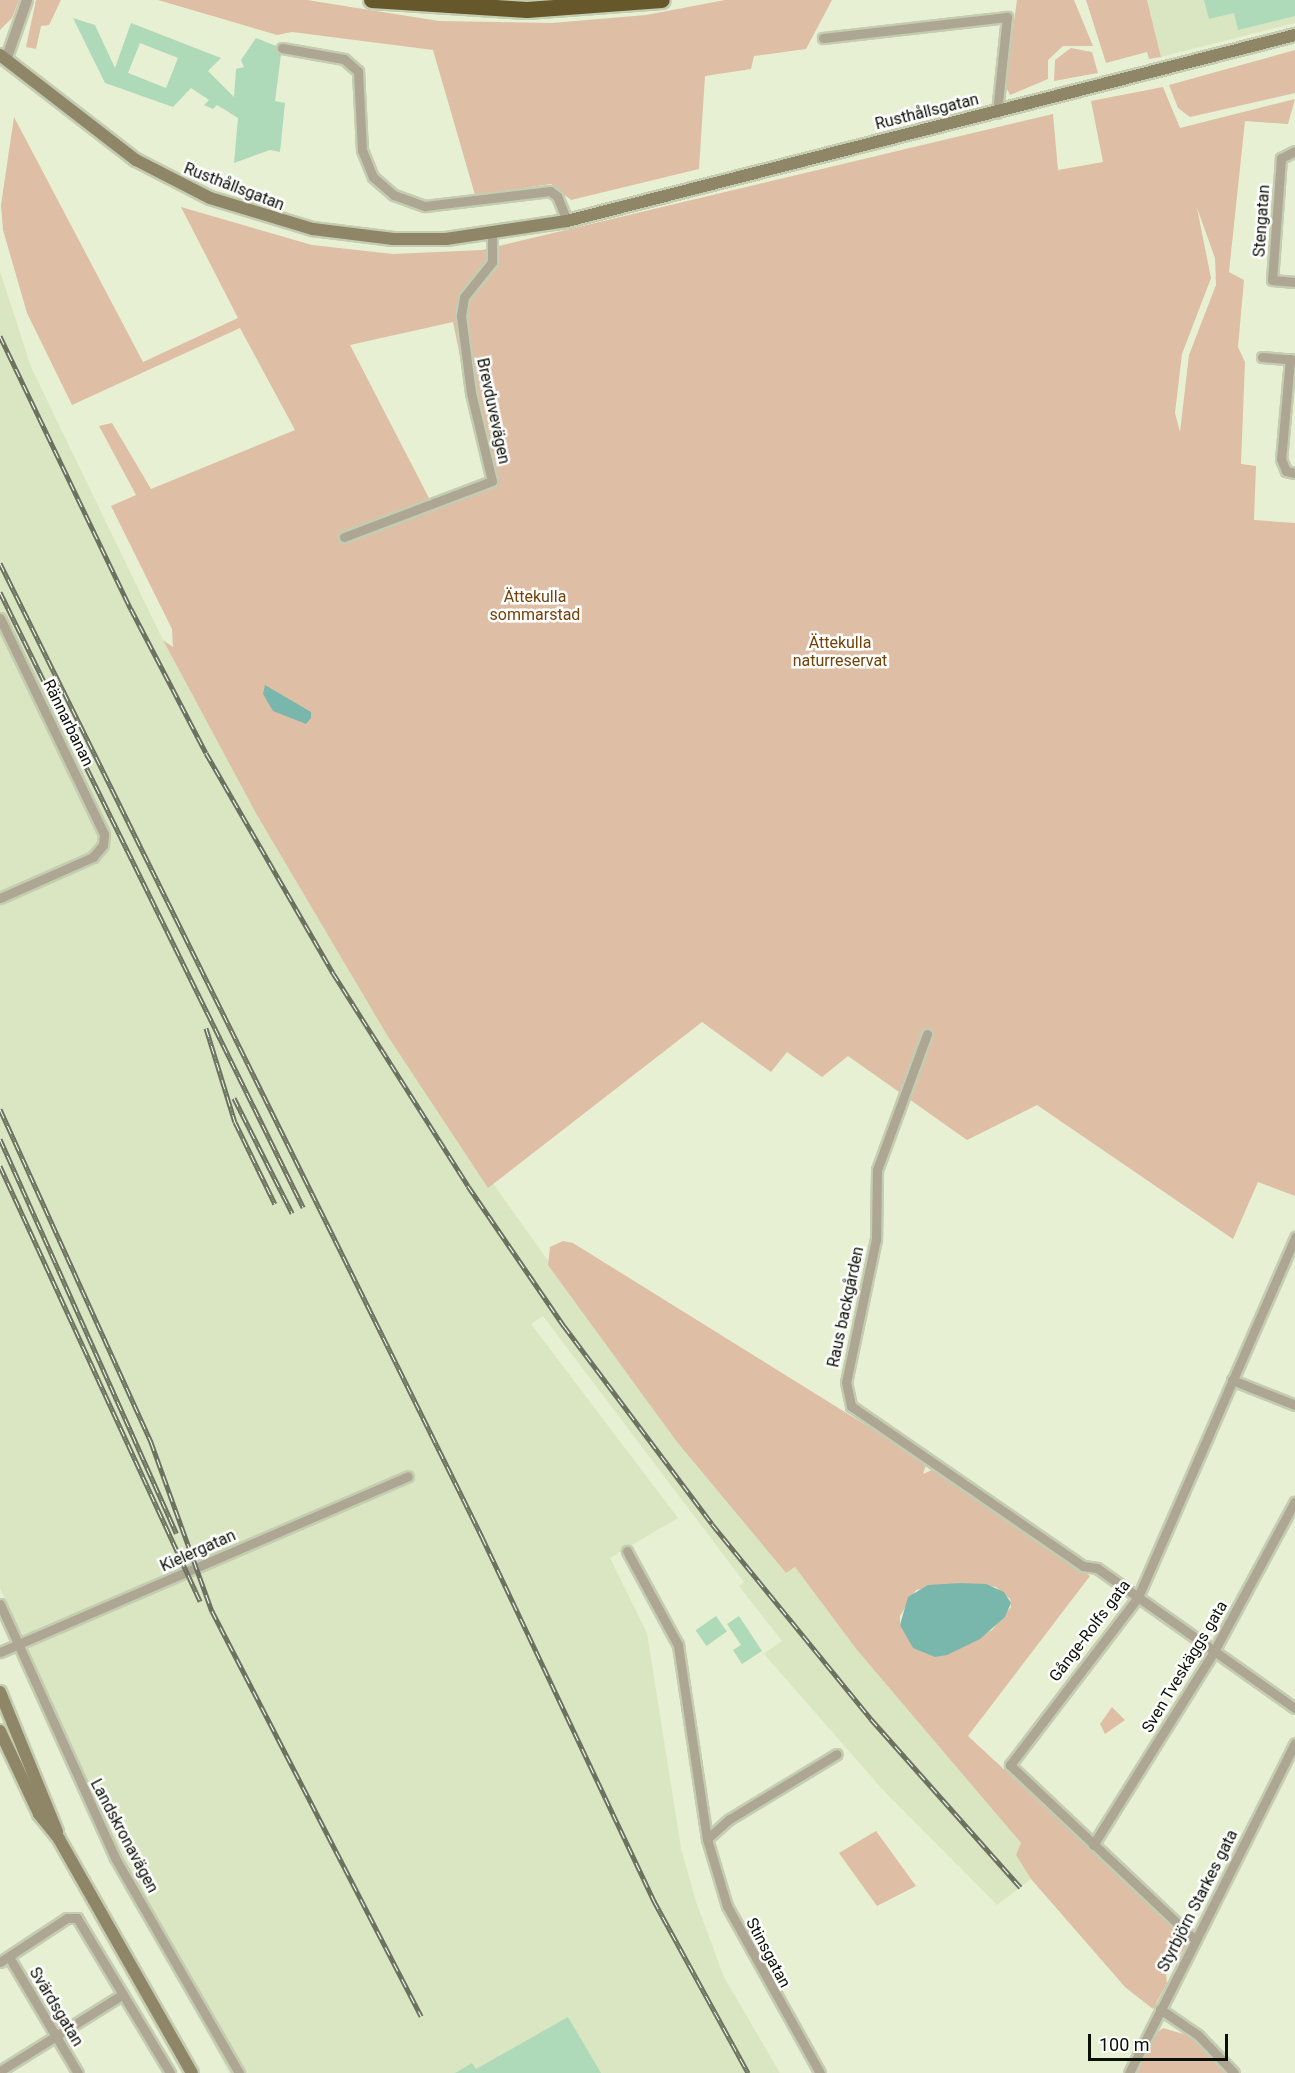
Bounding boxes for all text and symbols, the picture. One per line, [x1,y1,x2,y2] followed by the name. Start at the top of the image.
[873,90,981,134] street label: Rusthållsgatan
[181,159,287,215] street label: Rusthållsgatan
[1250,184,1274,258] street label: Stengatan
[472,356,514,466] street label: Brevduvevägen
[490,587,580,625] park label: Ättekulla sommarstad
[793,633,887,671] park label: Ättekulla naturreservat
[39,676,97,770] street label: Rännarbanan
[824,1245,868,1369] street label: Raus backgården
[157,1526,239,1576] street label: Kielergatan
[1045,1576,1135,1686] street label: Gånge-Rolfs gata
[1138,1598,1232,1736] street label: Sven Tveskäggs gata
[86,1776,162,1896] street label: Landskronavägen
[1154,1827,1242,1975] street label: Styrbjörn Starkes gata
[742,1915,794,1991] street label: Stinsgatan
[25,1964,87,2050] street label: Svärdsgatan
[1091,2022,1230,2060] scale bar
[1099,2034,1150,2055] text: 100 m

